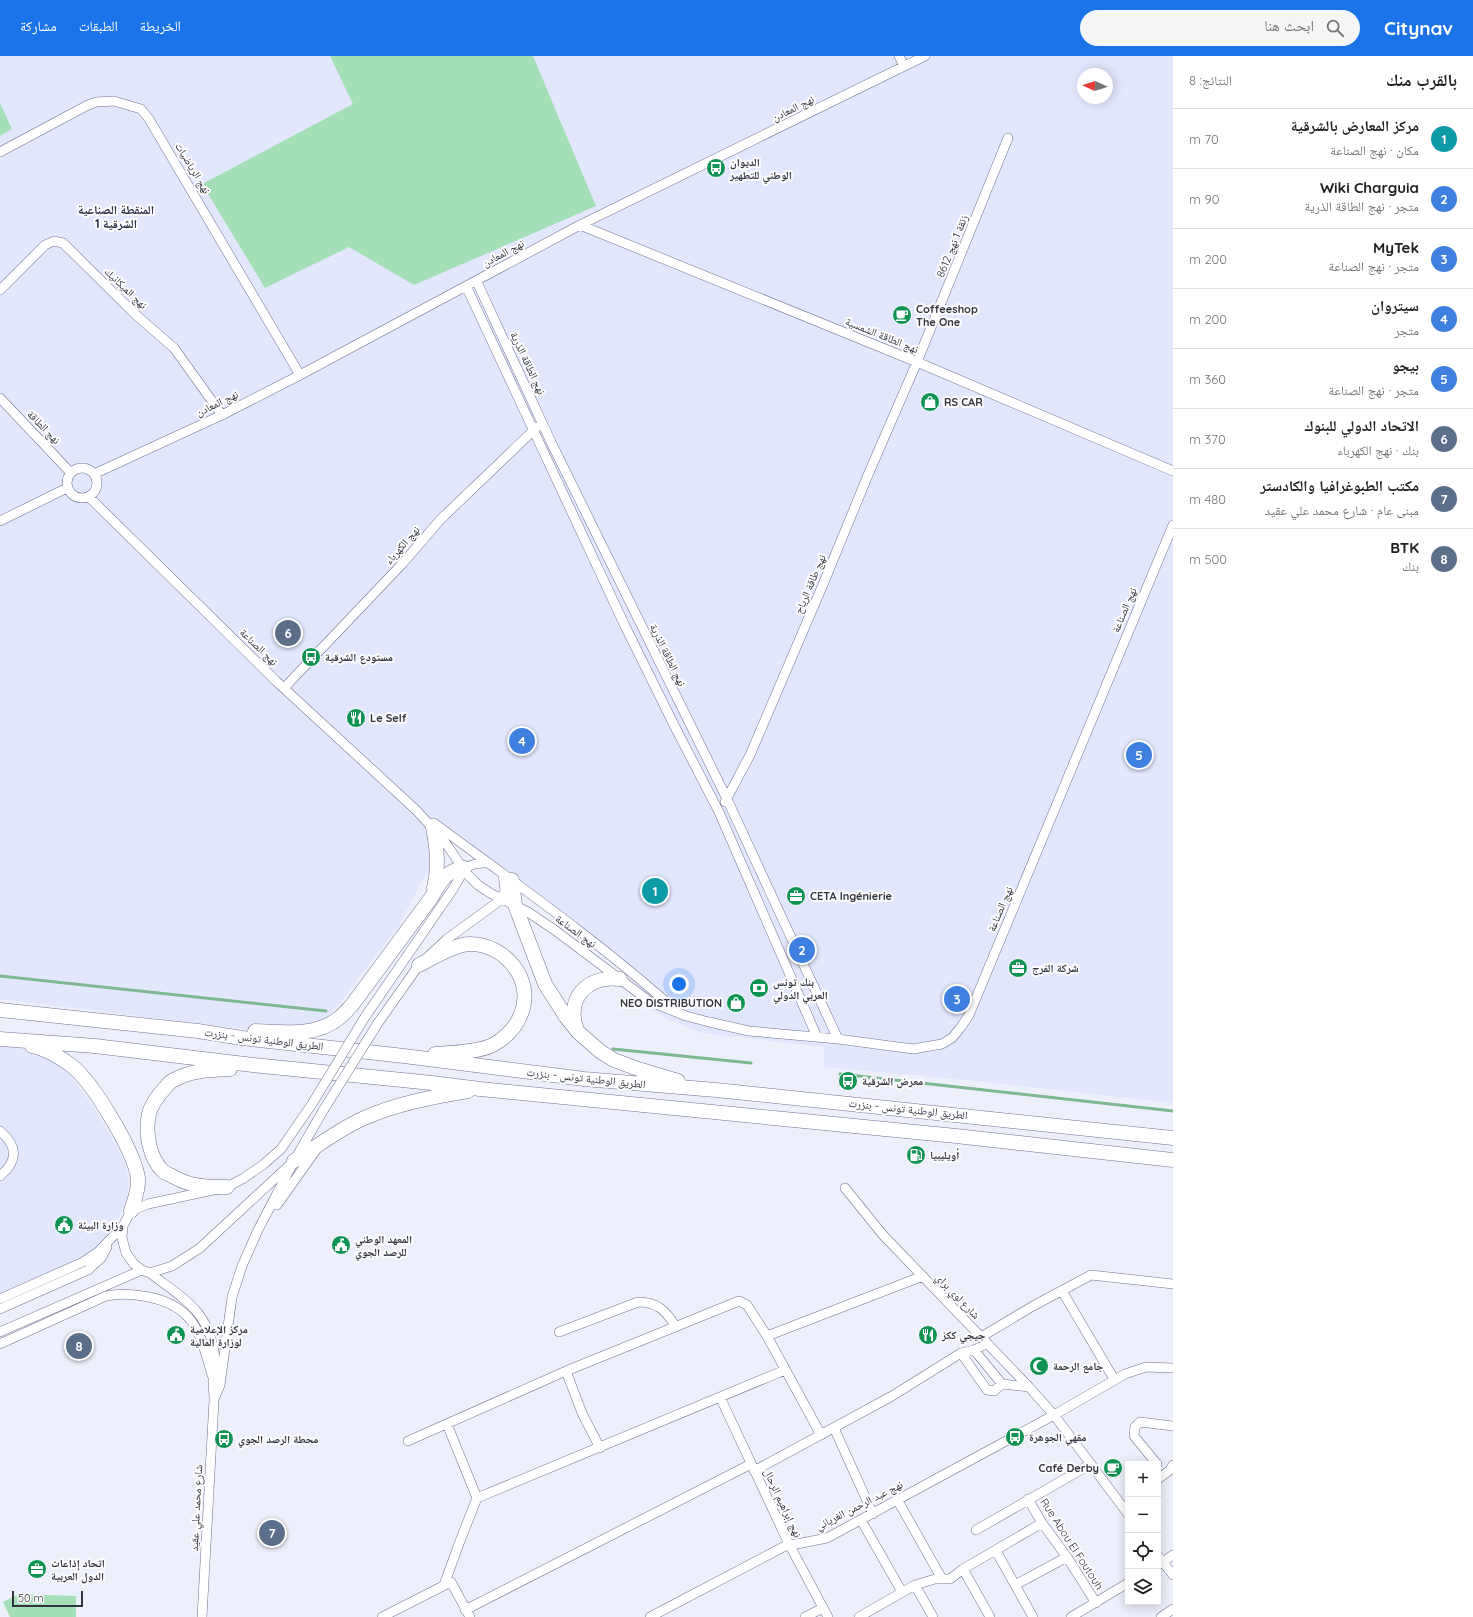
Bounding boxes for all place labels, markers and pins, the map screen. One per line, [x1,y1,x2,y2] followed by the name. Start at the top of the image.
[729,155,792,184] place label: الديوان الوطني للتطهير
[705,157,727,179] bus stop icon: الديوان الوطني للتطهير
[916,302,978,329] place label: Coffeeshop The One
[891,304,913,326] cafe icon: Coffeeshop The One
[919,391,941,413] shop icon: RS CAR
[944,395,983,409] place label: RS CAR
[275,618,301,648] pin: 6
[300,646,322,668] bus stop icon: مستودع الشرقية
[325,650,393,665] place label: مستودع الشرقية
[345,707,367,729] restaurant icon: Le Self
[370,711,407,725] place label: Le Self
[509,726,535,756] pin: 4
[1126,740,1152,770] pin: 5
[642,876,668,906] pin: 1
[785,885,807,907] office icon: CETA Ingénierie
[810,889,893,903] place label: CETA Ingénierie
[789,935,815,965] pin: 2
[1007,957,1029,979] office icon: شركة الفرج
[1032,961,1079,976] place label: شركة الفرج
[773,975,828,1004] place label: بنك تونس العربي الدولي
[748,977,770,999] bank icon: بنك تونس العربي الدولي
[944,984,970,1014] pin: 3
[725,992,747,1014] shop icon: NEO DISTRIBUTION
[620,996,722,1010] place label: NEO DISTRIBUTION
[837,1070,859,1092] bus stop icon: معرض الشرقية
[862,1074,923,1089] place label: معرض الشرقية
[905,1144,927,1166] fuel station icon: أويليبيا
[930,1148,959,1162] place label: أويليبيا
[53,1214,75,1236] public building icon: وزارة البيئة
[78,1218,124,1232] place label: وزارة البيئة
[355,1232,412,1261] place label: المعهد الوطني للرصد الجوي
[330,1234,352,1256] public building icon: المعهد الوطني للرصد الجوي
[190,1322,248,1349] place label: مركز الإعلامية لوزارة المالية
[165,1324,187,1346] public building icon: مركز الإعلامية لوزارة المالية
[917,1324,939,1346] restaurant icon: جيجي ككز
[941,1328,985,1344] place label: جيجي ككز
[66,1331,92,1361] pin: 8
[1028,1355,1050,1377] mosque icon: جامع الرحمة
[1053,1359,1104,1374] place label: جامع الرحمة
[1004,1426,1026,1448] bus stop icon: مقهي الجوهرة
[213,1428,235,1450] bus stop icon: محطة الرصد الجوي
[1029,1430,1087,1446] place label: مقهي الجوهرة
[238,1432,319,1448] place label: محطة الرصد الجوي
[1102,1457,1124,1479] cafe icon: Café Derby
[1039,1461,1099,1475] place label: Café Derby
[259,1518,285,1548] pin: 7
[51,1556,105,1584] place label: اتحاد إذاعات الدول العربية
[26,1558,48,1580] office icon: اتحاد إذاعات الدول العربية

